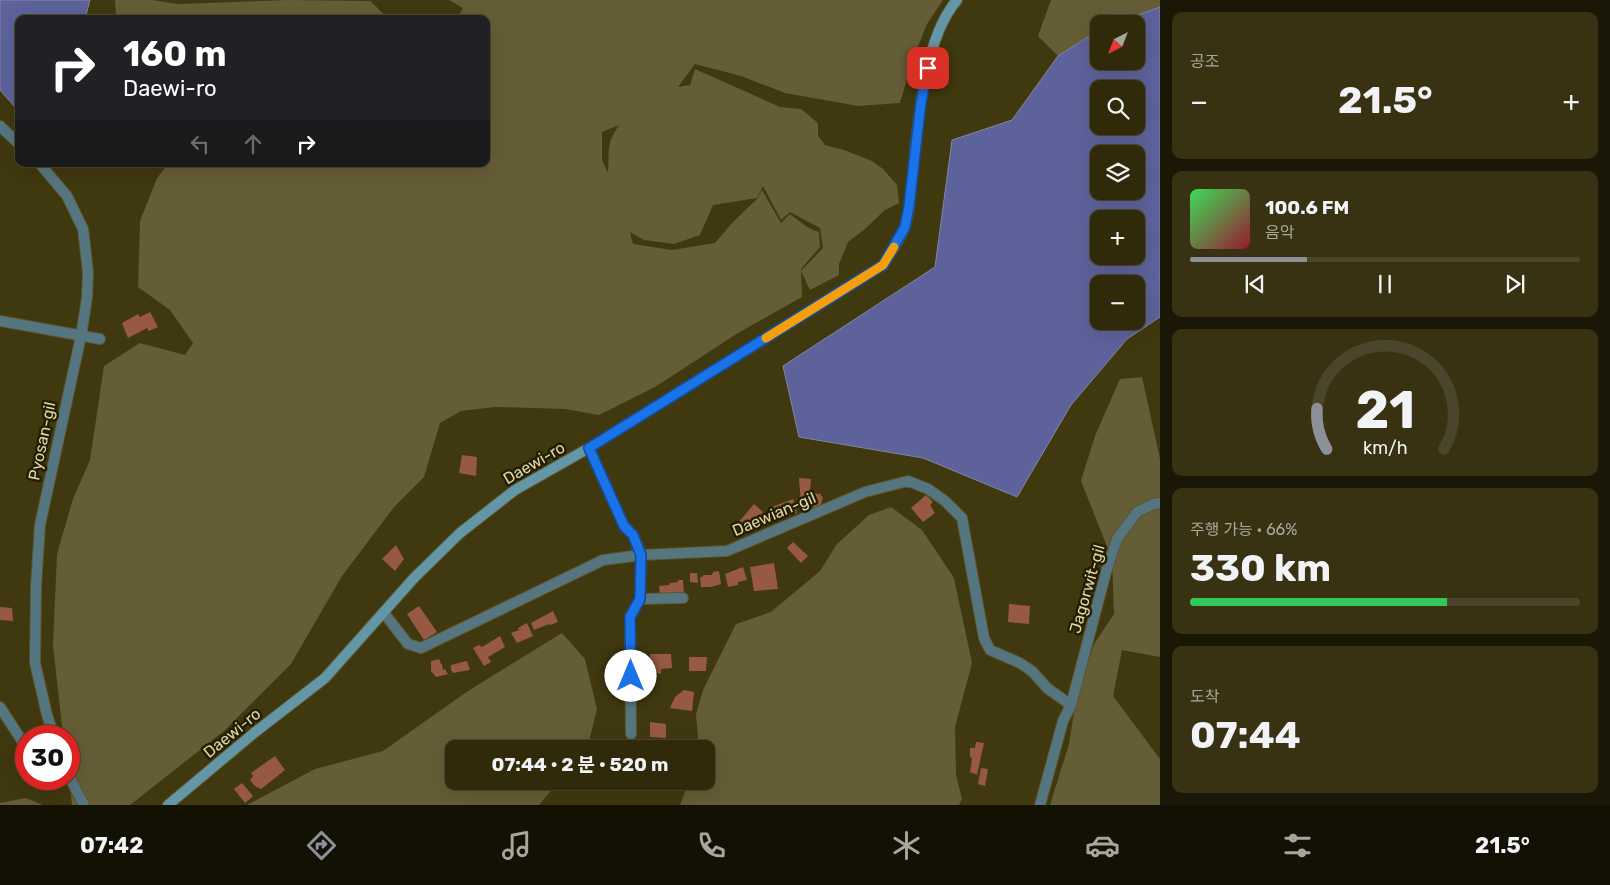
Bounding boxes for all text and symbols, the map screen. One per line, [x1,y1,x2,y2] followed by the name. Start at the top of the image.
[1090,15,1145,70] north arrow
[1090,15,1145,330] map controls
[123,33,227,75] text: 160 m
[40,35,105,100] icon: right
[907,47,949,89] pin
[1190,52,1219,71] text: 공조
[914,54,942,82] icon: arrive
[123,75,217,102] text: Daewi-ro
[1338,77,1433,123] text: 21.5°
[1090,80,1145,135] button: search
[1190,85,1208,118] text: −
[1563,85,1580,118] text: +
[186,130,214,158] icon: left
[239,130,267,158] icon: ahead
[292,130,320,158] icon: right
[1090,145,1145,200] button: layers
[1265,196,1349,219] text: 100.6 FM
[1090,210,1145,265] button: +
[1265,223,1294,242] text: 음악
[1241,270,1269,298] icon: previous
[1371,270,1399,298] icon: pause
[1501,270,1529,298] icon: next
[1090,275,1145,330] button: −
[1355,379,1415,441] text: 21
[24,400,60,482] street label: Pyosan-gil
[1363,437,1407,458] text: km/h
[500,438,568,488] street label: Daewi-ro
[729,488,819,540] street label: Daewian-gil
[1190,520,1297,539] text: 주행 가능 · 66%
[1065,542,1109,636] street label: Jagorwit-gil
[1190,545,1331,591] text: 330 km
[604,649,656,701] position arrow
[1190,687,1219,706] text: 도착
[200,704,264,762] street label: Daewi-ro
[1190,712,1301,758] text: 07:44
[15,725,80,790] speed limit sign: 30
[492,753,668,776] text: 07:44 · 2 분 · 520 m
[304,828,339,863] icon: directions
[499,828,534,863] icon: music
[694,828,729,863] icon: phone
[889,828,924,863] icon: climate
[1085,828,1120,863] icon: car
[1280,828,1315,863] icon: filters
[80,832,143,859] text: 07:42
[1475,832,1530,859] text: 21.5°

